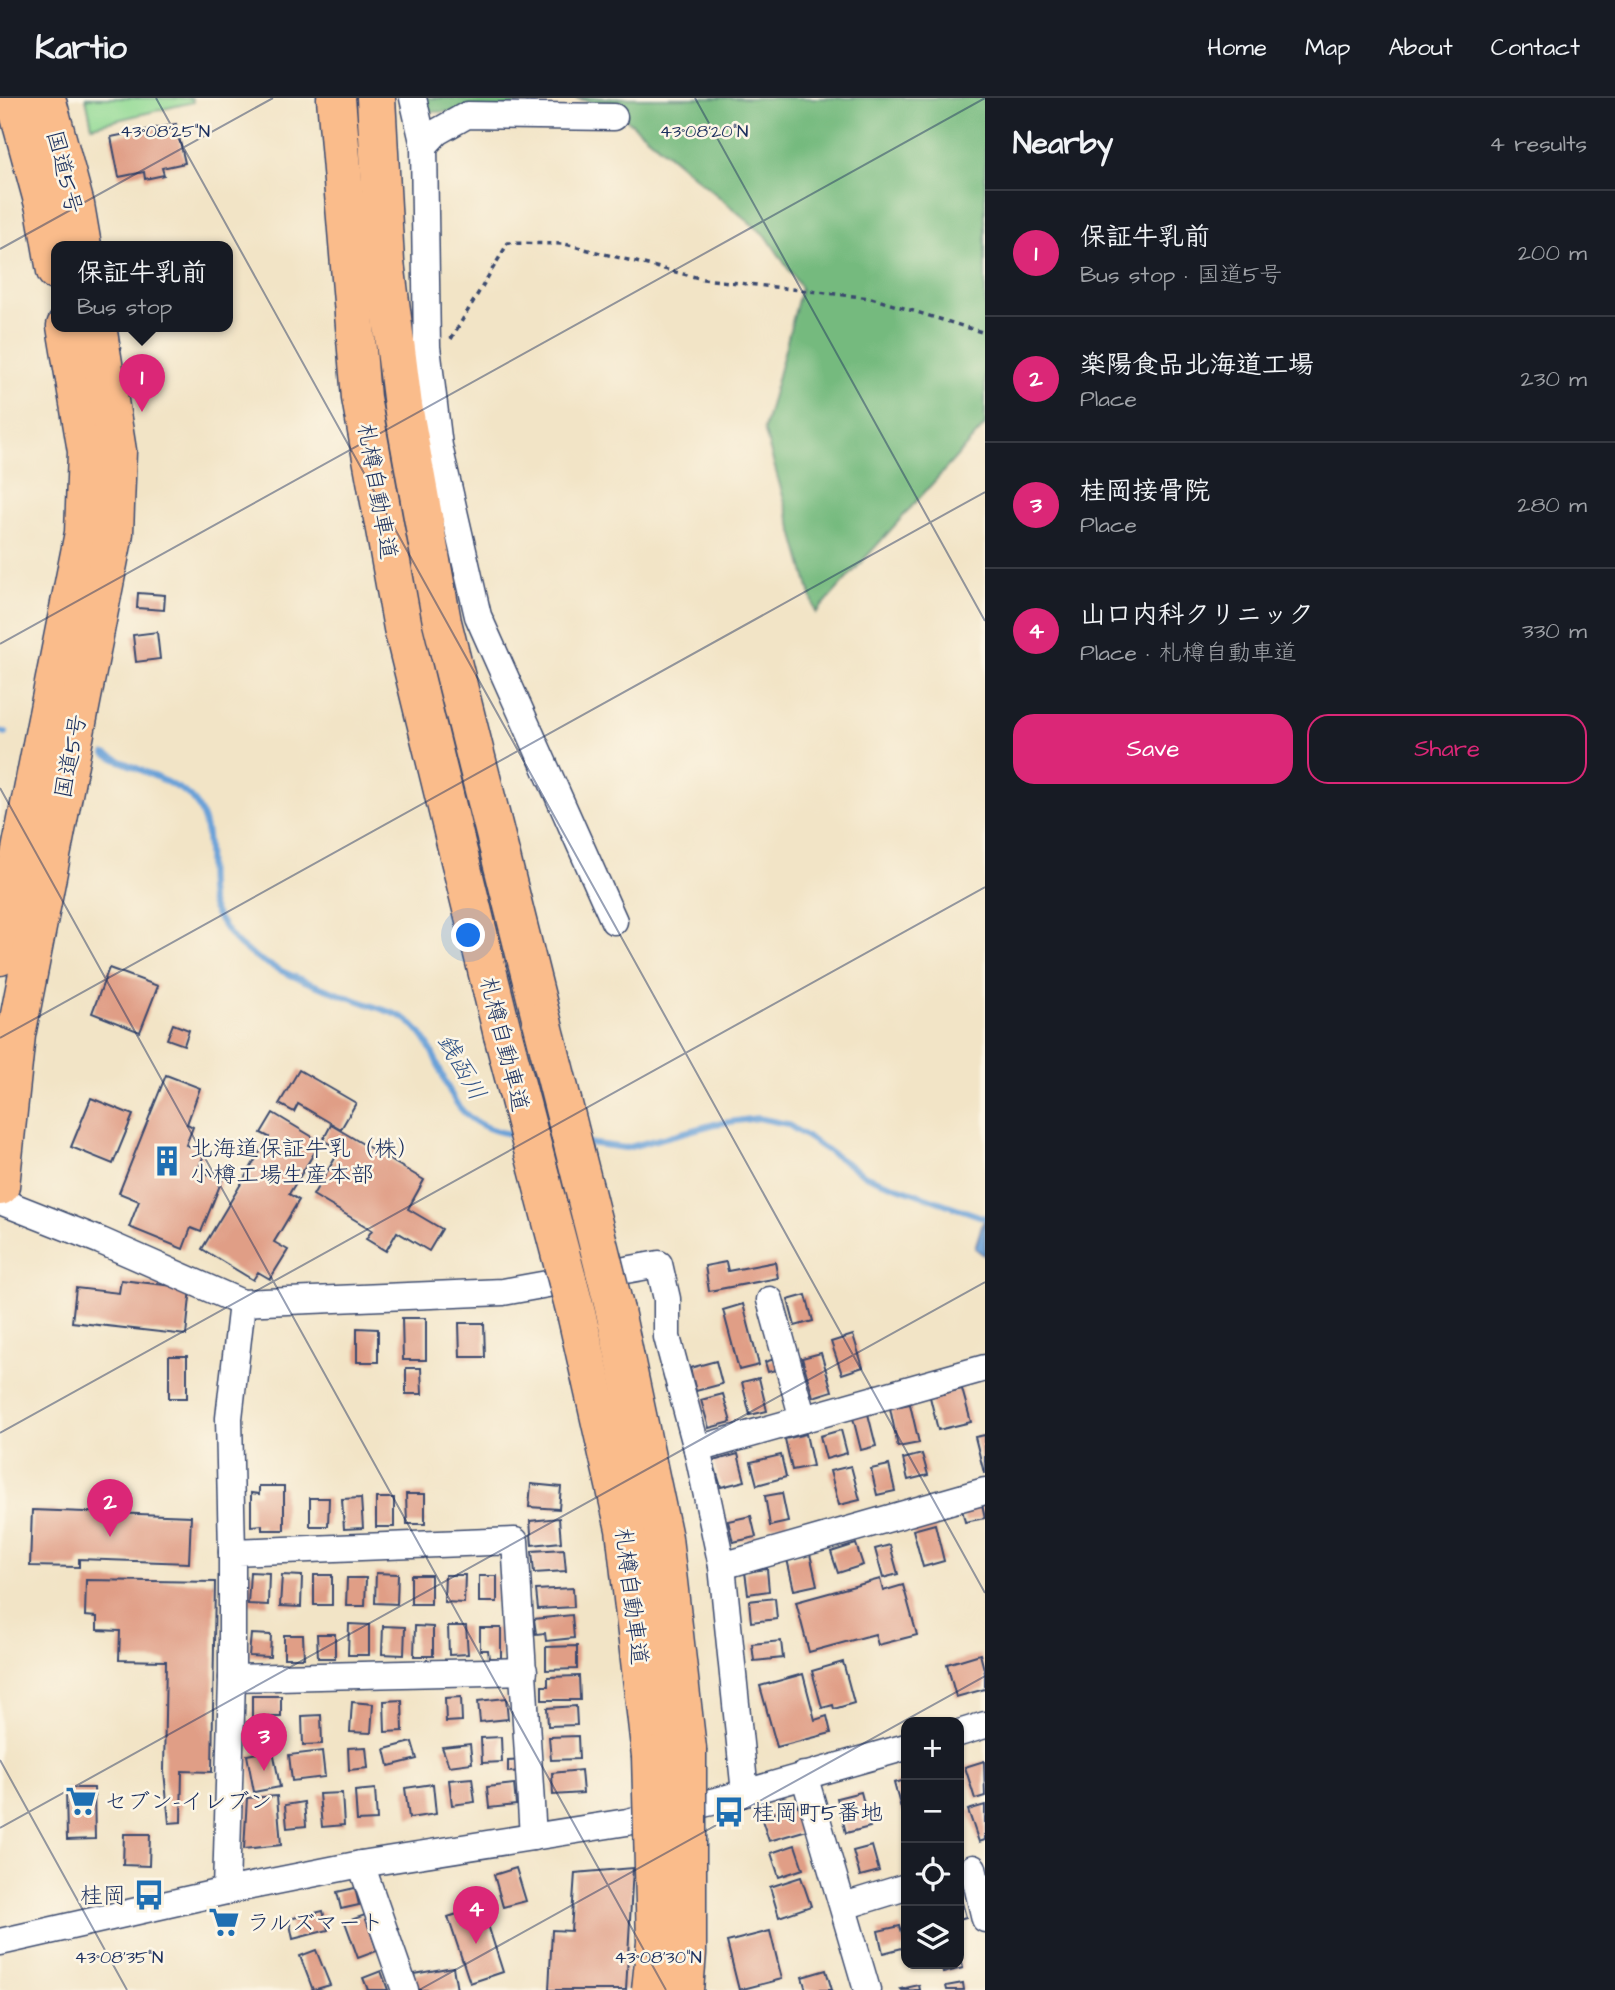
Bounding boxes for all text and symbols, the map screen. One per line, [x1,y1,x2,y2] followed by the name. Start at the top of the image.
[35,25,127,71] text: Kartio
[1207,31,1267,65] text: Home
[1305,31,1350,65] text: Map
[1388,31,1453,65] text: About
[1491,31,1580,65] text: Contact
[120,119,210,144] text: 43°08'25"N
[660,119,748,144] text: 43°08'20"N
[1013,123,1113,165] text: Nearby
[38,127,90,217] street label: 国道5号
[1489,128,1587,160] text: 4 results
[1080,219,1210,255] text: 保証牛乳前
[1035,237,1037,269] text: 1
[1518,237,1587,269] text: 200 m
[51,241,233,332] popup
[77,255,207,291] text: 保証牛乳前
[1080,259,1282,291] text: Bus stop · 国道5号
[77,291,172,323] text: Bus stop
[1080,347,1314,383] text: 楽陽食品北海道工場
[119,354,165,412] pin: 1
[1029,363,1043,395] text: 2
[1521,363,1587,395] text: 230 m
[1080,383,1137,415] text: Place
[349,420,405,562] street label: 札樽自動車道
[1080,473,1210,509] text: 桂岡接骨院
[1030,489,1042,521] text: 3
[1517,489,1587,521] text: 280 m
[1080,509,1137,541] text: Place
[1080,597,1314,633] text: 山口内科クリニック
[1028,615,1044,647] text: 4
[1522,615,1587,647] text: 330 m
[1080,637,1297,669] text: Place · 札樽自動車道
[47,711,95,801] street label: 国道5号
[1013,714,1293,784] button: Save
[1307,714,1587,784] button: Share
[451,918,485,952] your location
[472,973,536,1115] street label: 札樽自動車道
[428,1028,494,1107] water label: 銭函川
[190,1133,420,1191] place label: 北海道保証牛乳（株） 小樽工場生産本部
[150,1144,184,1178] building icon: 北海道保証牛乳（株） 小樽工場生産本部
[87,1479,133,1537] pin: 2
[607,1526,655,1667] street label: 札樽自動車道
[241,1713,287,1771] pin: 3
[901,1717,964,1969] map controls
[901,1717,964,1780] button: +
[901,1780,964,1843] button: −
[64,1784,98,1818] supermarket icon: セブン-イレブン
[104,1786,272,1818] place label: セブン-イレブン
[712,1795,746,1829] bus stop icon: 桂岡町5番地
[752,1797,883,1829] place label: 桂岡町5番地
[901,1843,964,1906] button: locate
[132,1878,166,1912] bus stop icon: 桂岡
[80,1880,126,1912] place label: 桂岡
[453,1886,499,1944] pin: 4
[207,1905,241,1939] supermarket icon: ラルズマート
[901,1906,964,1969] button: layers
[247,1907,384,1939] place label: ラルズマート
[75,1945,163,1970] text: 43°08'35"N
[614,1945,702,1970] text: 43°08'30"N

